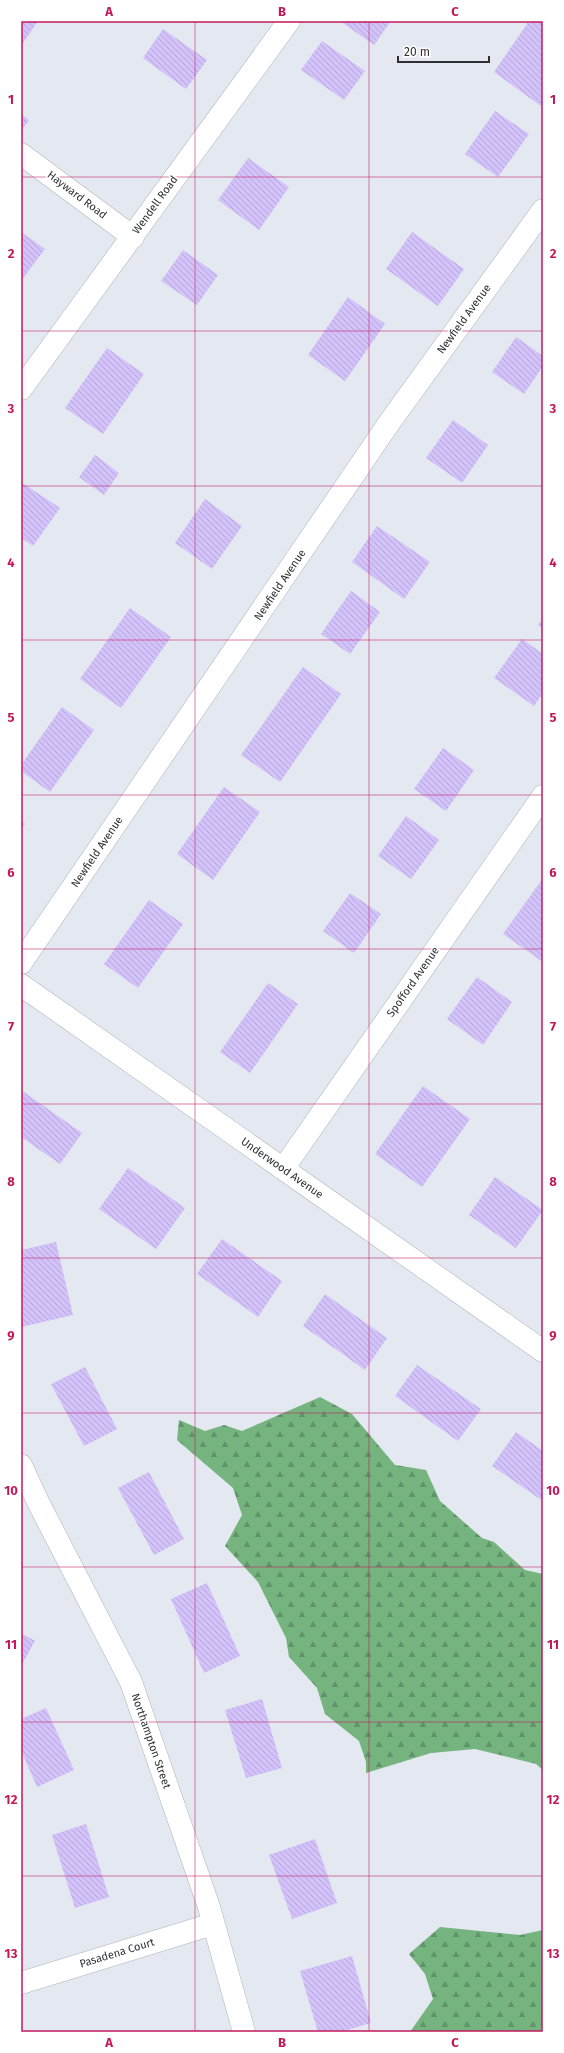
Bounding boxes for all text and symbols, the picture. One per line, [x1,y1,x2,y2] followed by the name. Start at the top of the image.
[104,4,113,19] text: A
[278,4,286,19] text: B
[451,4,459,19] text: C
[398,38,489,64] scale bar
[404,45,430,59] text: 20 m
[8,92,14,107] text: 1
[550,92,556,107] text: 1
[45,168,109,222] street label: Hayward Road
[130,173,180,237] street label: Wendell Road
[8,246,15,261] text: 2
[550,246,557,261] text: 2
[434,282,494,356] street label: Newfield Avenue
[7,401,15,416] text: 3
[549,401,557,416] text: 3
[251,547,309,623] street label: Newfield Avenue
[7,555,15,570] text: 4
[549,555,557,570] text: 4
[8,710,15,725] text: 5
[550,710,557,725] text: 5
[68,814,126,890] street label: Newfield Avenue
[7,865,15,880] text: 6
[549,865,557,880] text: 6
[384,944,442,1020] street label: Spofford Avenue
[8,1019,14,1034] text: 7
[550,1019,556,1034] text: 7
[238,1135,326,1201] street label: Underwood Avenue
[7,1174,15,1189] text: 8
[549,1174,557,1189] text: 8
[7,1328,15,1343] text: 9
[549,1328,557,1343] text: 9
[4,1483,18,1498] text: 10
[546,1483,560,1498] text: 10
[5,1637,17,1652] text: 11
[547,1637,559,1652] text: 11
[129,1692,173,1790] street label: Northampton Street
[5,1792,18,1807] text: 12
[547,1792,560,1807] text: 12
[78,1935,156,1971] street label: Pasadena Court
[5,1946,18,1961] text: 13
[547,1946,560,1961] text: 13
[104,2035,113,2050] text: A
[278,2035,286,2050] text: B
[451,2035,459,2050] text: C

